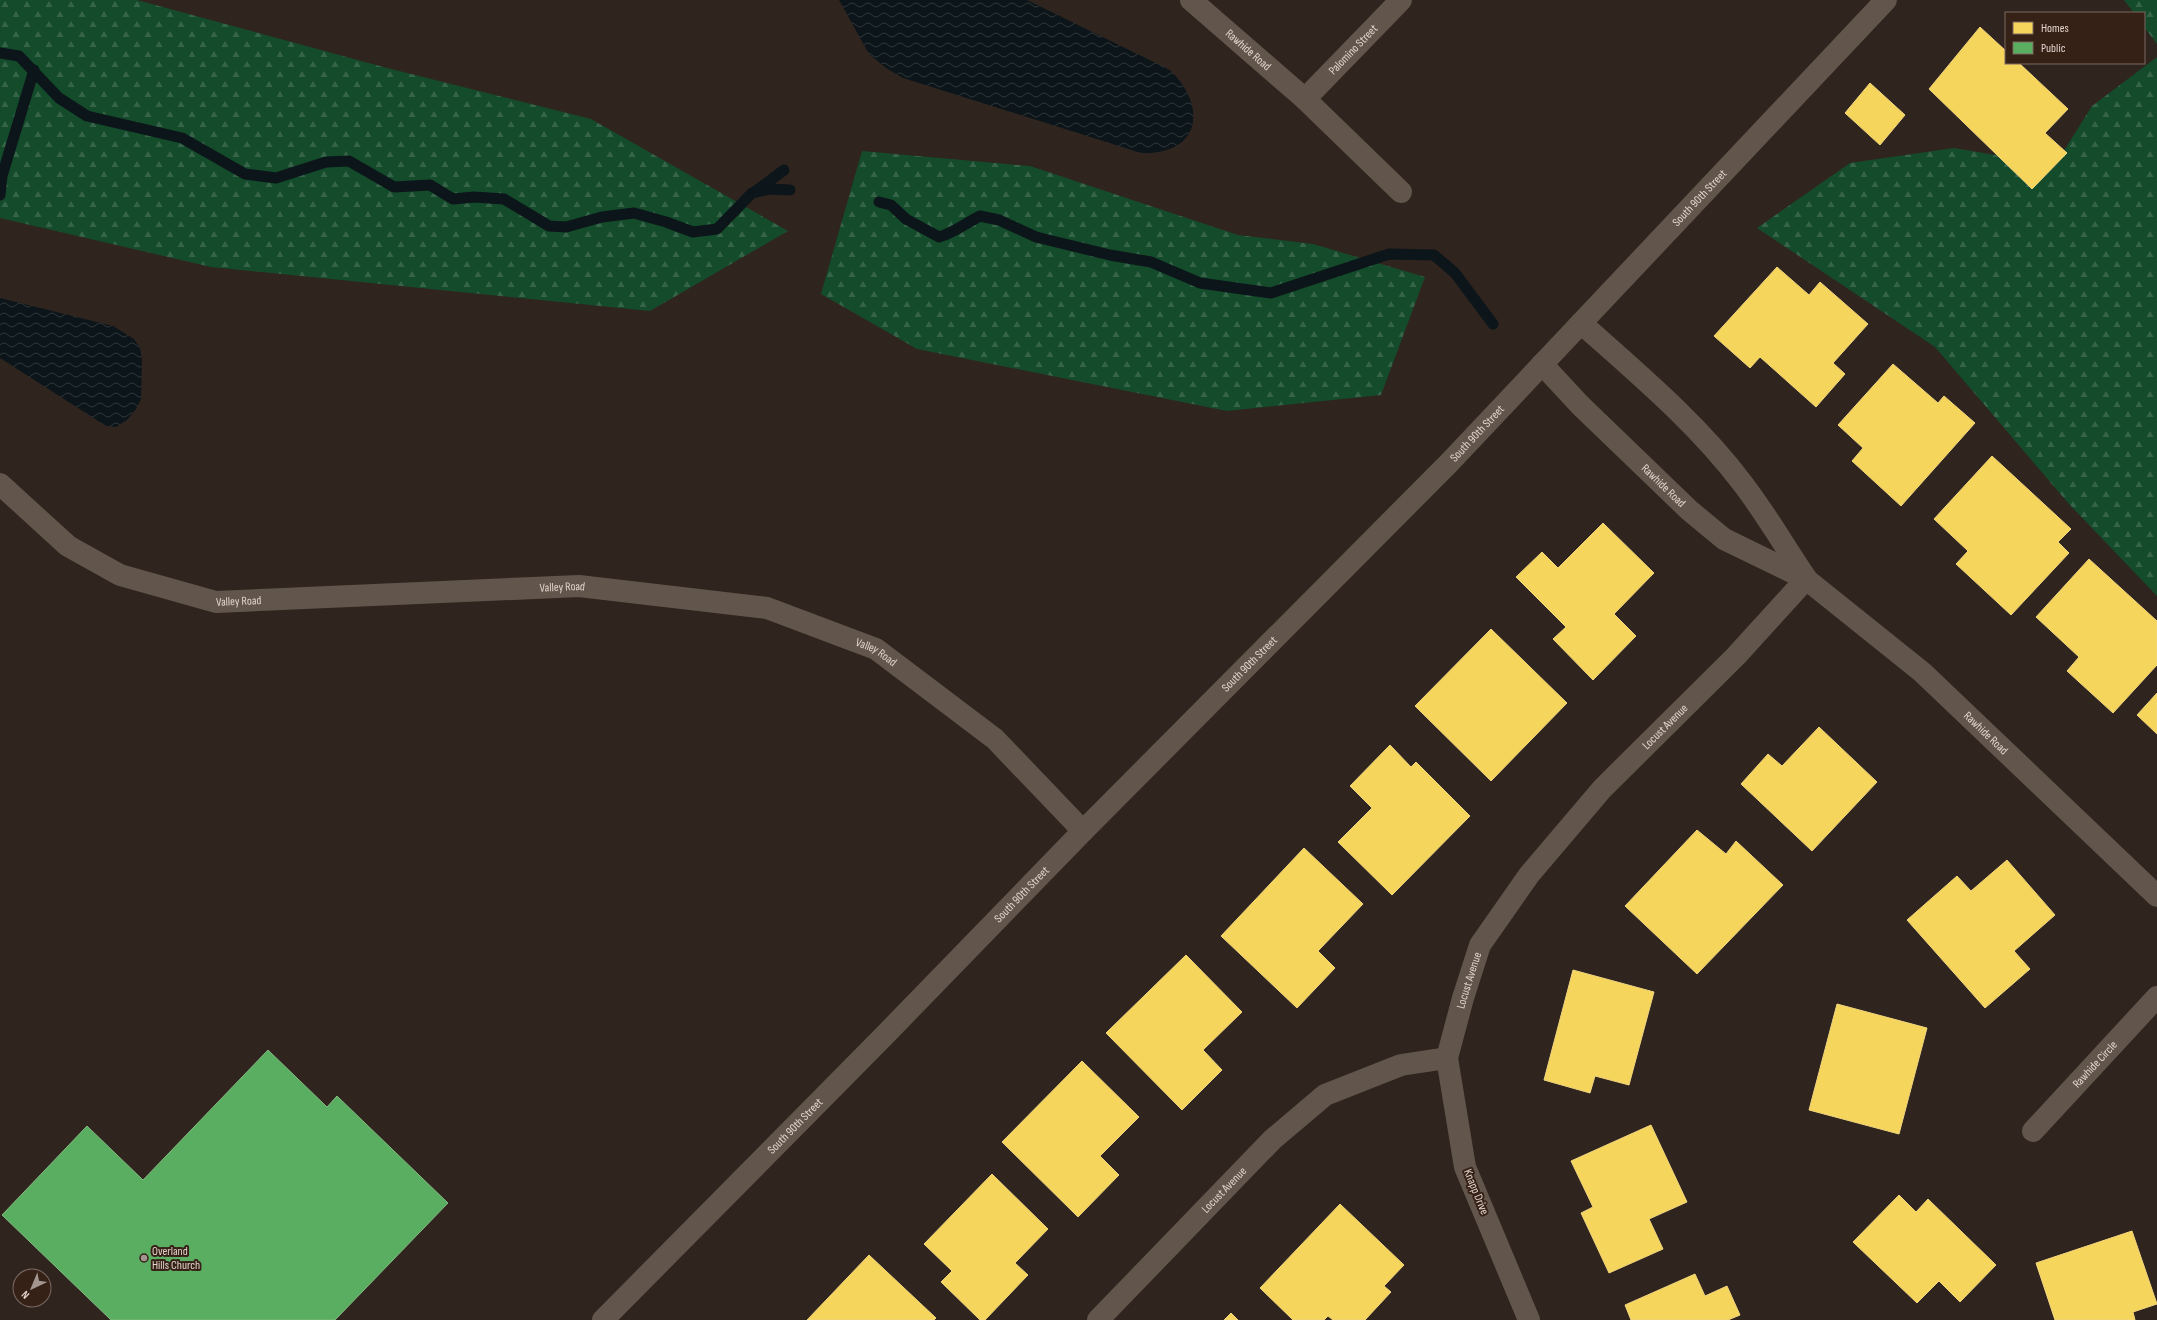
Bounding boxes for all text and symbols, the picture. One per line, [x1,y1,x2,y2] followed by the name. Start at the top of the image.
[2005,12,2145,64] legend
[1325,21,1381,78] street label: Palomino Street
[2041,21,2069,36] text: Homes
[1222,26,1274,74] street label: Rawhide Road
[2041,41,2066,56] text: Public
[1669,166,1730,229] street label: South 90th Street
[1447,402,1508,465] street label: South 90th Street
[1638,461,1689,510] street label: Rawhide Road
[539,578,586,595] street label: Valley Road
[216,593,262,609] street label: Valley Road
[1218,633,1280,695] street label: South 90th Street
[854,635,900,670] street label: Valley Road
[1639,701,1691,752] street label: Locust Avenue
[1961,708,2011,758] street label: Rawhide Road
[991,863,1052,926] street label: South 90th Street
[1453,950,1485,1010] street label: Locust Avenue
[2069,1037,2120,1091] street label: Rawhide Circle
[764,1095,826,1157] street label: South 90th Street
[1198,1164,1250,1216] street label: Locust Avenue
[1460,1167,1492,1217] street label: Knapp Drive
[152,1244,200,1273] place label: Overland Hills Church
[139,1253,149,1263] marker: Overland Hills Church
[12,1268,52,1308] north arrow
[19,1288,32,1302] text: N

